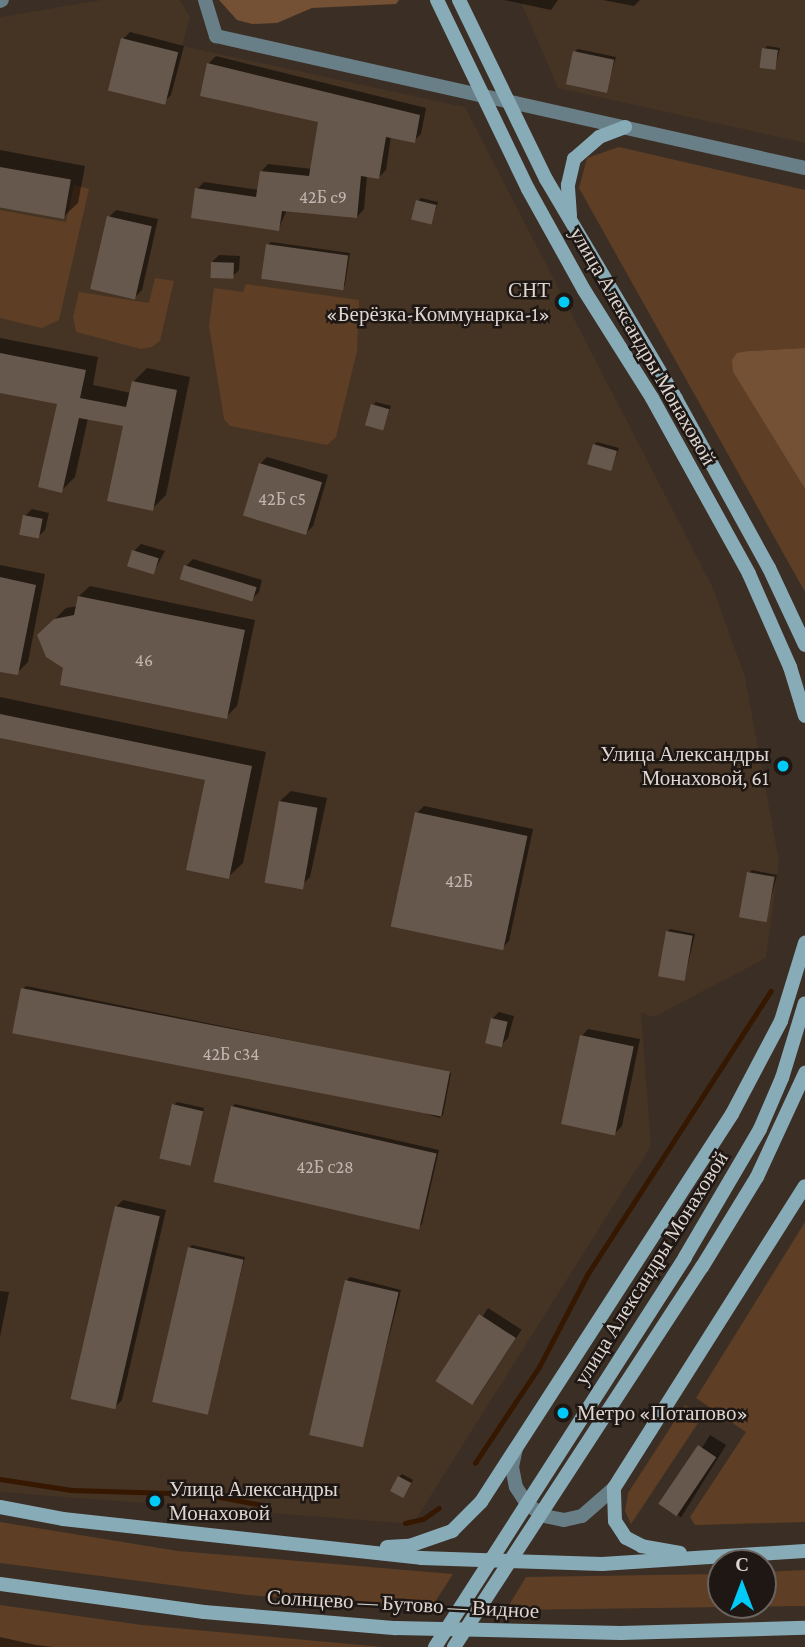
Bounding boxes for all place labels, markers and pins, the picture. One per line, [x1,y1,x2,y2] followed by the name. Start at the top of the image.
[326,277,550,327] place label: СНТ «Берёзка-Коммунарка-1»
[556,294,572,310] marker: СНТ «Берёзка-Коммунарка-1»
[600,741,769,791] place label: Улица Александры Монаховой, 61
[775,758,791,774] marker: Улица Александры Монаховой, 61
[577,1400,748,1426] place label: Метро «Потапово»
[555,1405,571,1421] marker: Метро «Потапово»
[169,1476,338,1526] place label: Улица Александры Монаховой
[147,1493,163,1509] marker: Улица Александры Монаховой

